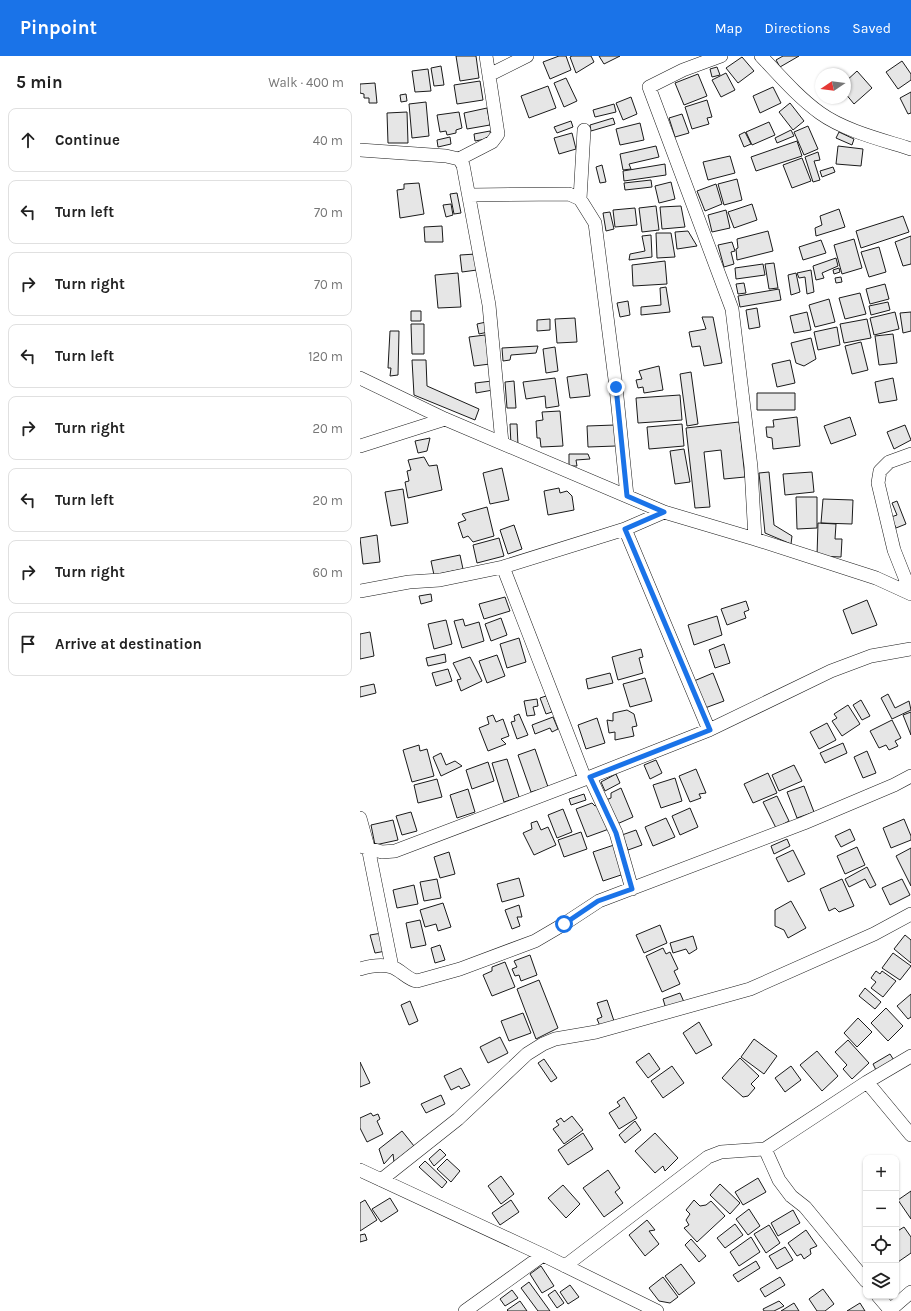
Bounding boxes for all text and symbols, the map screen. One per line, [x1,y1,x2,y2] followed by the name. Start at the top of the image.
[20,17,97,39] text: Pinpoint
[715,20,743,37] text: Map
[765,20,830,37] text: Directions
[852,20,891,37] text: Saved
[815,68,851,104] north arrow
[16,72,63,92] text: 5 min
[268,75,344,90] text: Walk · 400 m
[17,129,39,151] icon: ahead
[55,131,120,149] text: Continue
[313,133,343,148] text: 40 m
[17,201,39,223] icon: left
[55,203,114,221] text: Turn left
[314,205,343,220] text: 70 m
[17,273,39,295] icon: right
[55,275,125,293] text: Turn right
[314,277,343,292] text: 70 m
[17,345,39,367] icon: left
[55,347,114,365] text: Turn left
[308,349,343,364] text: 120 m
[607,378,625,396] route end
[17,417,39,439] icon: right
[55,419,125,437] text: Turn right
[313,421,343,436] text: 20 m
[17,489,39,511] icon: left
[55,491,114,509] text: Turn left
[313,493,343,508] text: 20 m
[17,561,39,583] icon: right
[55,563,125,581] text: Turn right
[313,565,343,580] text: 60 m
[17,633,39,655] icon: arrive
[55,635,202,653] text: Arrive at destination
[555,915,573,933] route start
[863,1155,899,1299] map controls
[863,1155,899,1191] button: +
[863,1191,899,1227] button: −
[863,1227,899,1263] button: locate
[863,1263,899,1299] button: layers

